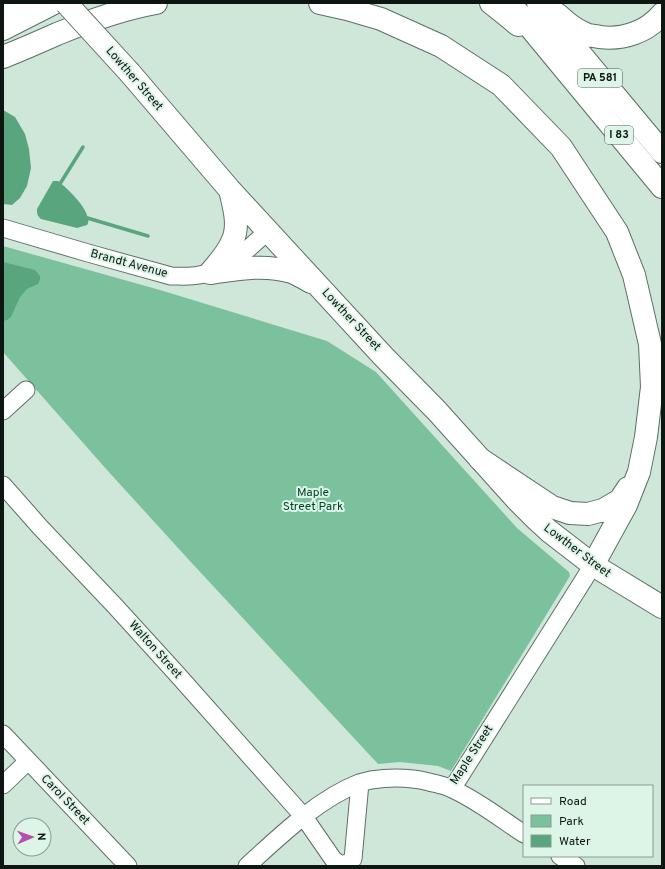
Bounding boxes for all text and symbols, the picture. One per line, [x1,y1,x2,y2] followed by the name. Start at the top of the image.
[102,43,166,115] street label: Lowther Street
[578,69,622,87] road number: PA 581
[605,126,633,144] road number: I 83
[89,246,169,282] street label: Brandt Avenue
[318,285,384,355] street label: Lowther Street
[283,485,343,515] park label: Maple Street Park
[540,520,614,582] street label: Lowther Street
[125,618,185,682] street label: Walton Street
[447,722,497,788] street label: Maple Street
[37,771,93,829] street label: Carol Street
[523,785,653,857] legend
[559,794,587,810] text: Road
[559,814,584,830] text: Park
[12,817,52,857] north arrow
[34,832,48,841] text: N
[559,834,591,850] text: Water

